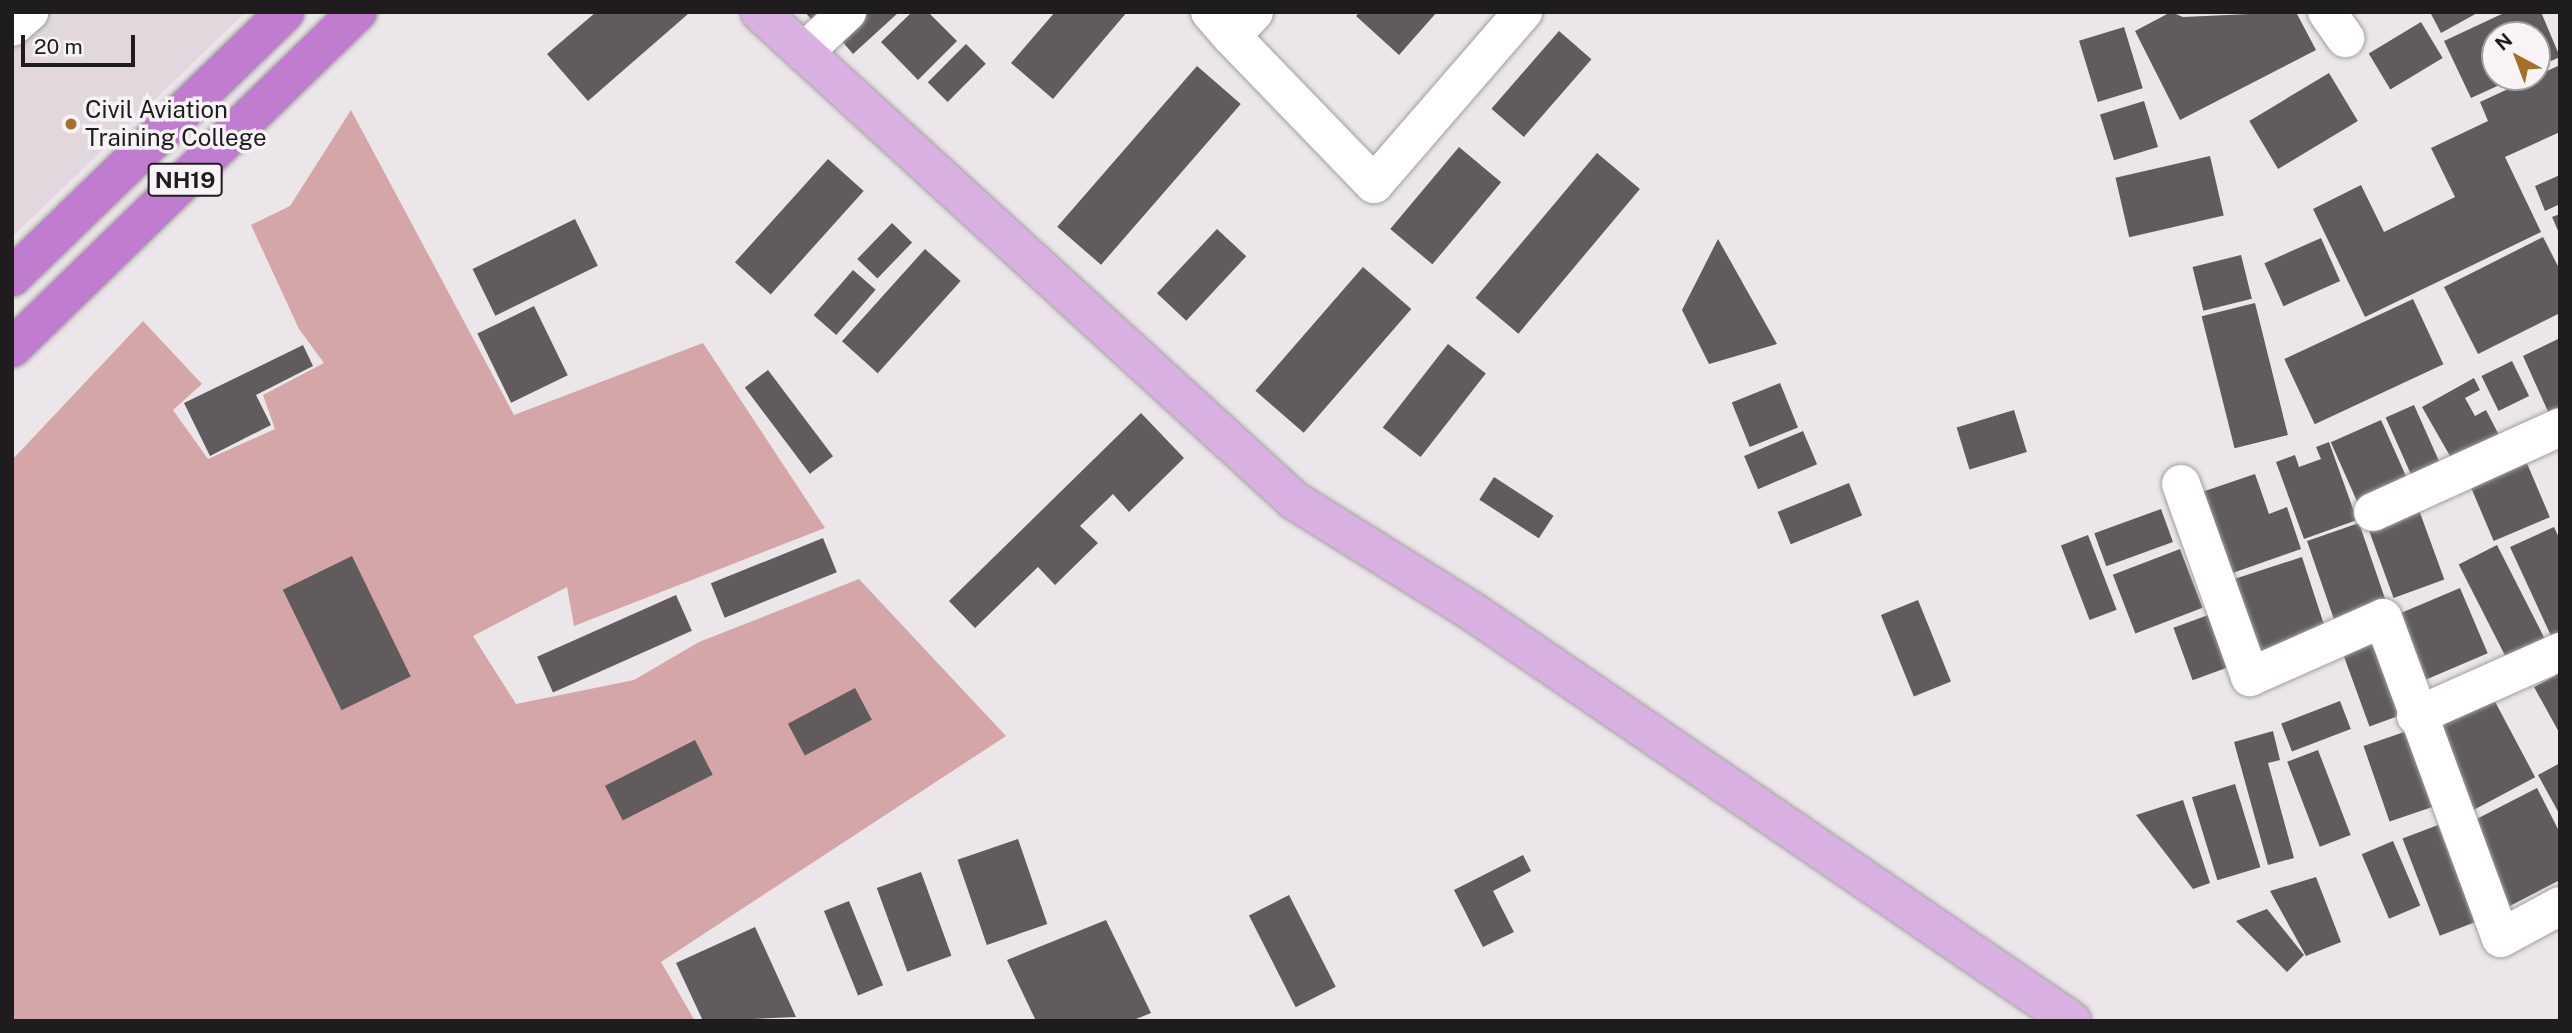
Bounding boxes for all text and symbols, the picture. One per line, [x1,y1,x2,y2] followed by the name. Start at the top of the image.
[24,21,138,65] scale bar
[2481,21,2551,91] north arrow
[2491,28,2516,55] text: N
[34,34,83,59] text: 20 m
[85,96,267,152] place label: Civil Aviation Training College
[63,116,79,132] marker: Civil Aviation Training College
[146,160,224,200] road number: NH19

